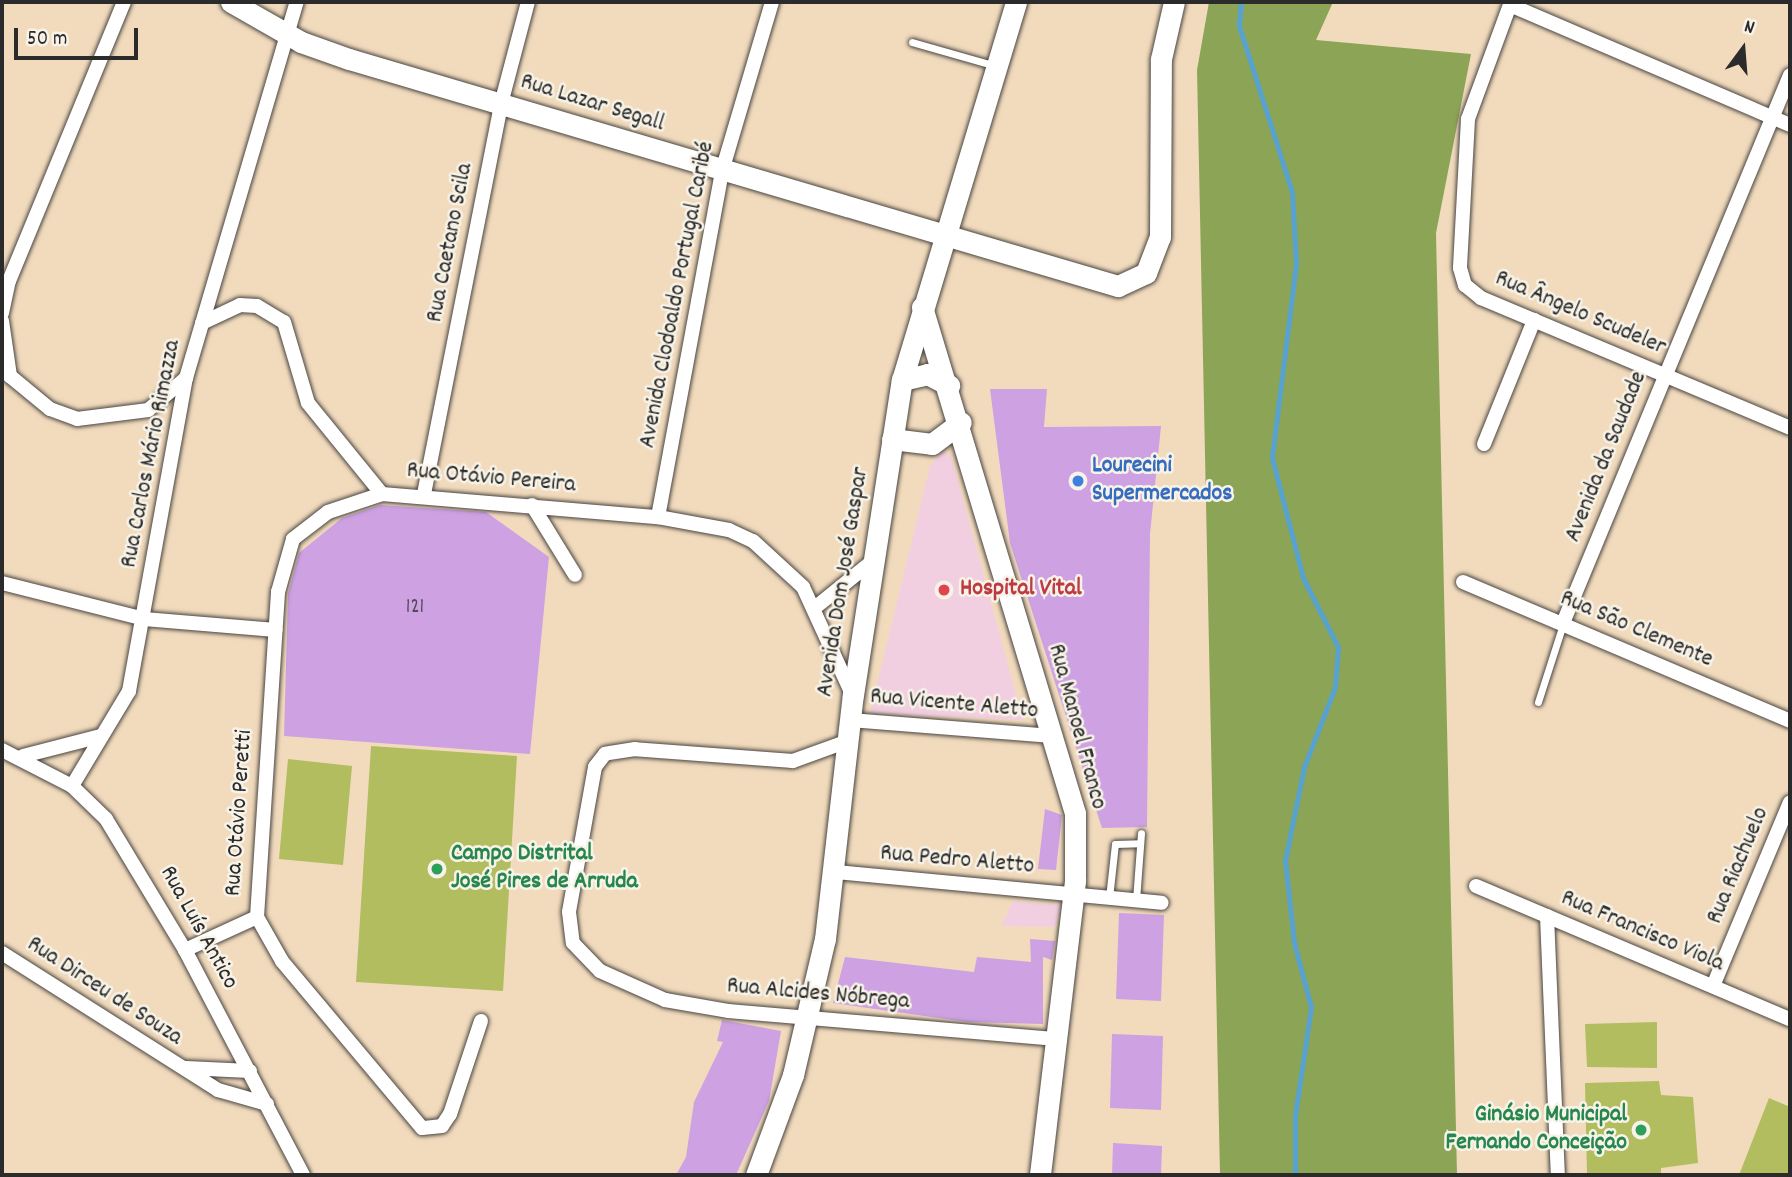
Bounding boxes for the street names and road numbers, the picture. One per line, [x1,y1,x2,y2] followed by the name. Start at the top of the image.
[517,68,667,140] street label: Rua Lazar Segall
[634,139,722,451] street label: Avenida Clodoaldo Portugal Caribé
[421,161,481,325] street label: Rua Caetano Scila
[1490,265,1670,363] street label: Rua Ângelo Scudeler
[116,338,188,570] street label: Rua Carlos Mário Rimazza
[1560,367,1654,547] street label: Avenida da Saudade
[405,457,577,501] street label: Rua Otávio Pereira
[812,465,876,699] street label: Avenida Dom José Gaspar
[1555,585,1717,675] street label: Rua São Clemente
[1040,641,1112,813] street label: Rua Manoel Franco
[869,683,1039,727] street label: Rua Vicente Aletto
[220,729,260,897] street label: Rua Otávio Peretti
[1702,803,1776,929] street label: Rua Riachuelo
[879,840,1035,882] street label: Rua Pedro Aletto
[152,861,244,995] street label: Rua Luís Antico
[1556,885,1728,979] street label: Rua Francisco Viola
[21,931,187,1053] street label: Rua Dirceu de Souza
[725,973,911,1017] street label: Rua Alcides Nóbrega

